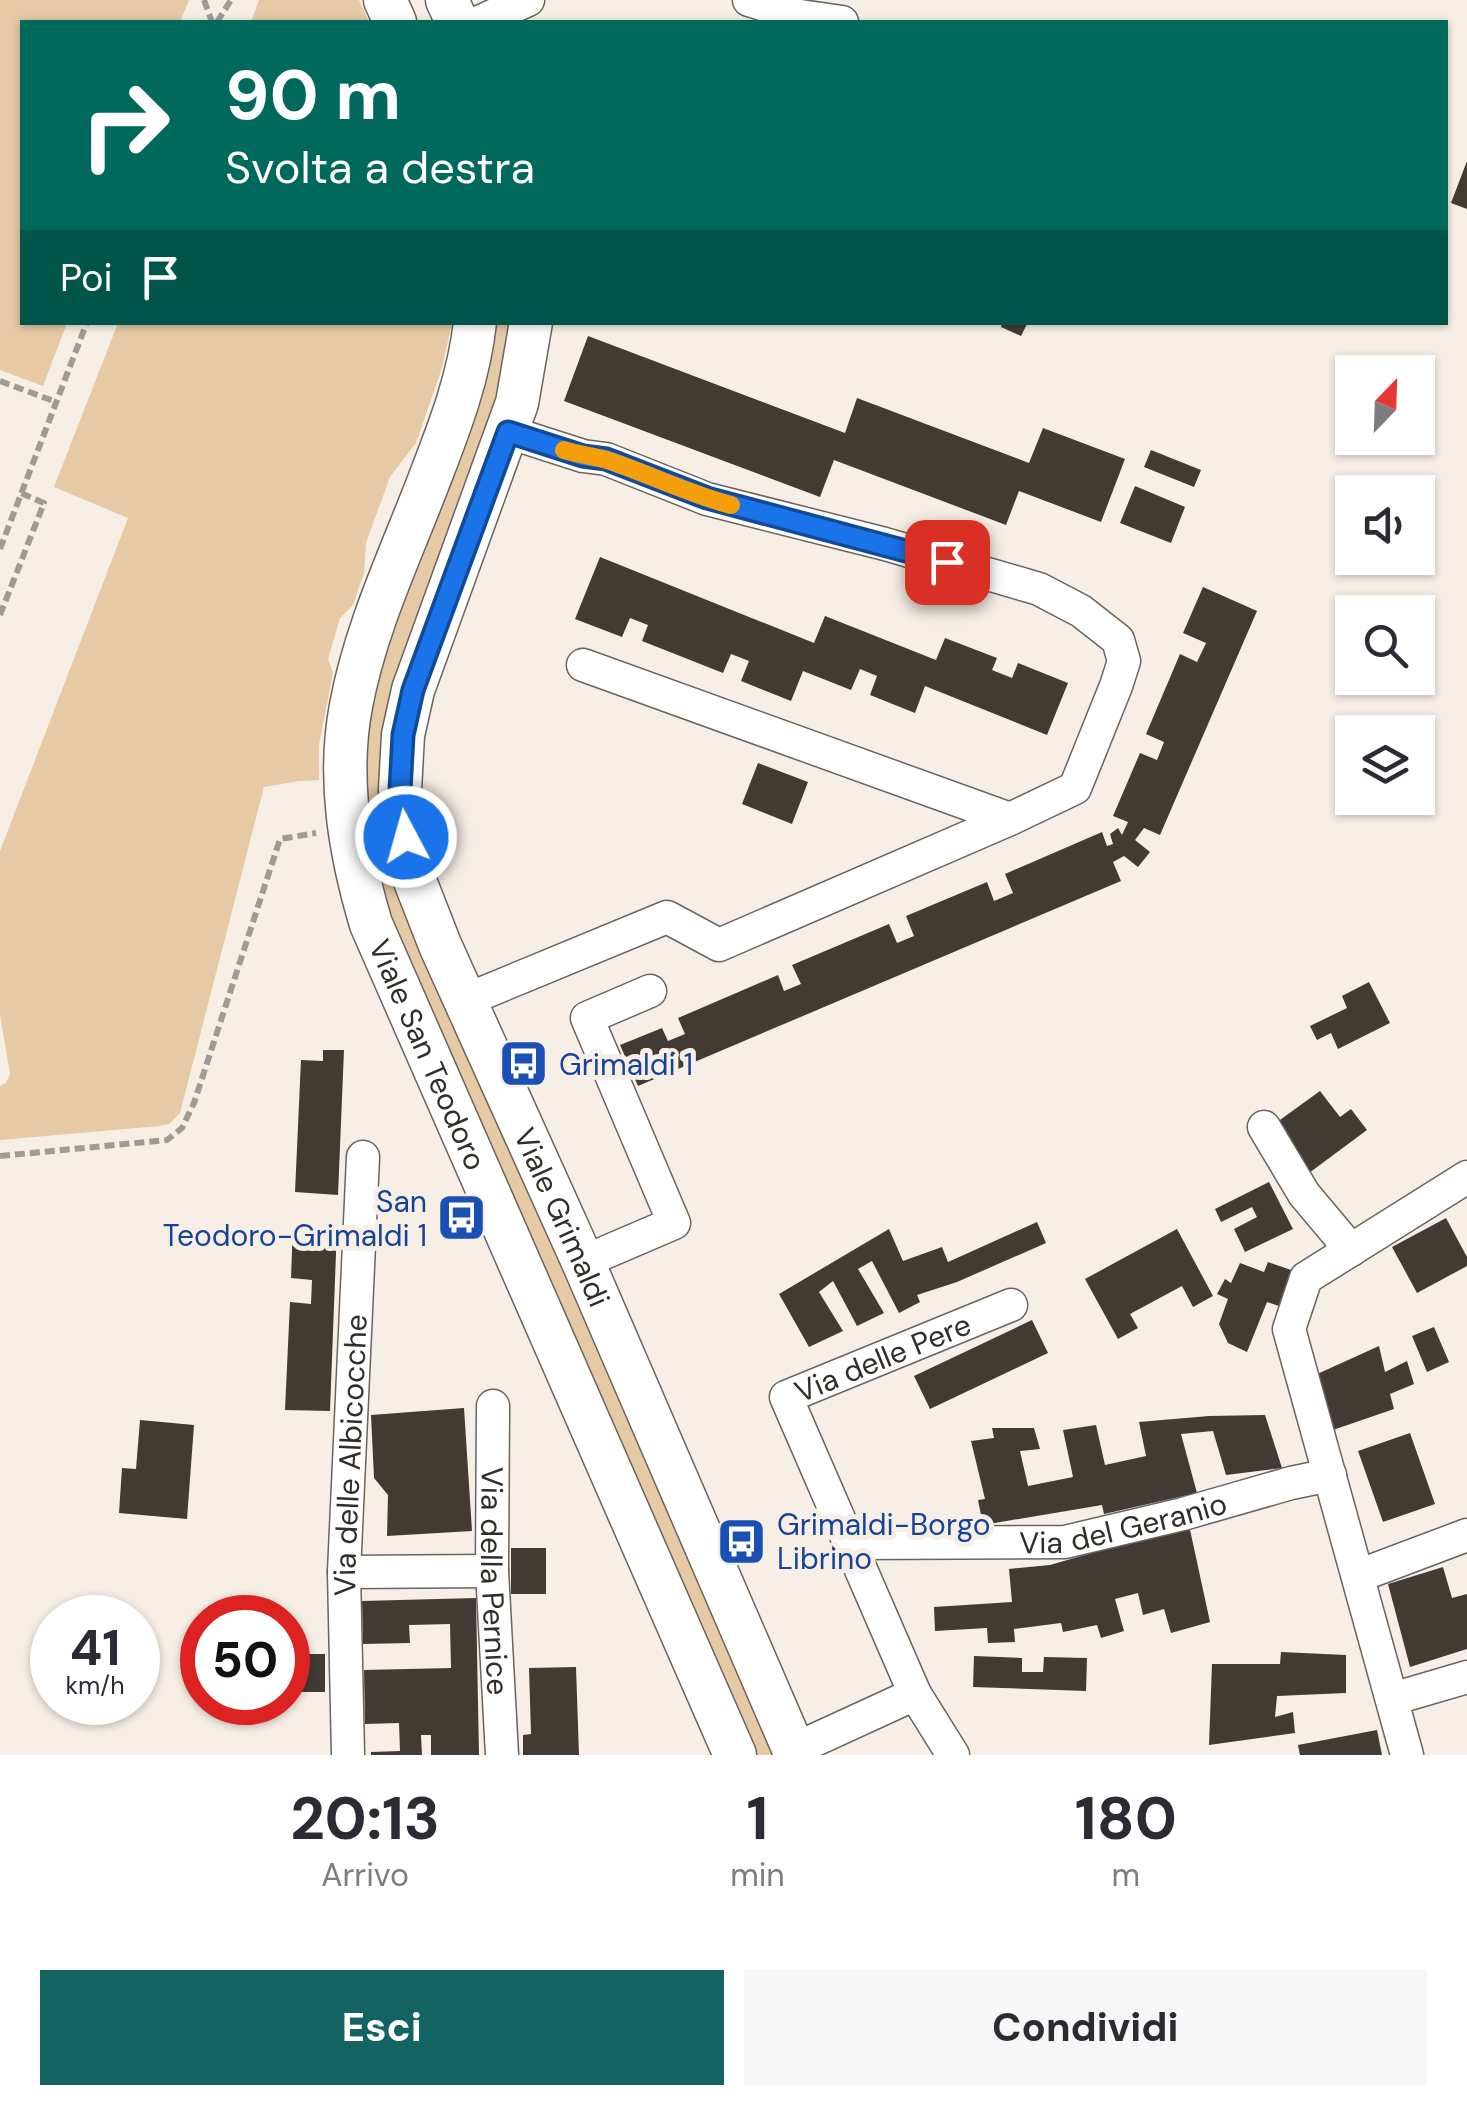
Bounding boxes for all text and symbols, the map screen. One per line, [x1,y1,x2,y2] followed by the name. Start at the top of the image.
[225,50,401,141] text: 90 m
[60,60,190,190] icon: right
[225,138,535,197] text: Svolta a destra
[133,250,188,305] icon: arrive
[60,253,113,303] text: Poi
[1335,355,1435,455] north arrow
[1335,355,1435,815] map controls
[1335,475,1435,575] button: sound
[905,520,990,605] pin
[920,535,975,590] icon: arrive
[1335,595,1435,695] button: search
[1335,715,1435,815] button: layers
[354,785,458,889] position arrow
[360,933,496,1176] street label: Viale San Teodoro
[498,1038,550,1090] bus stop icon: Grimaldi 1
[559,1045,693,1084] place label: Grimaldi 1
[505,1121,619,1313] street label: Viale Grimaldi
[163,1182,427,1255] place label: San Teodoro-Grimaldi 1
[436,1192,488,1244] bus stop icon: San Teodoro-Grimaldi 1
[789,1304,977,1411] street label: Via delle Pere
[324,1313,375,1597] street label: Via delle Albicocche
[472,1467,518,1696] street label: Via della Pernice
[1019,1483,1231,1562] street label: Via del Geranio
[777,1505,991,1578] place label: Grimaldi-Borgo Librino
[716,1515,768,1567] bus stop icon: Grimaldi-Borgo Librino
[180,1595,310,1725] speed limit sign: 50
[70,1615,120,1681] text: 41
[65,1669,125,1702] text: km/h
[290,1779,440,1858] text: 20:13
[746,1779,768,1858] text: 1
[1075,1779,1177,1858] text: 180
[321,1854,409,1896] text: Arrivo
[730,1854,785,1896] text: min
[1112,1854,1140,1896] text: m
[40,1970,724,2085] button: Esci
[744,1970,1427,2085] button: Condividi

